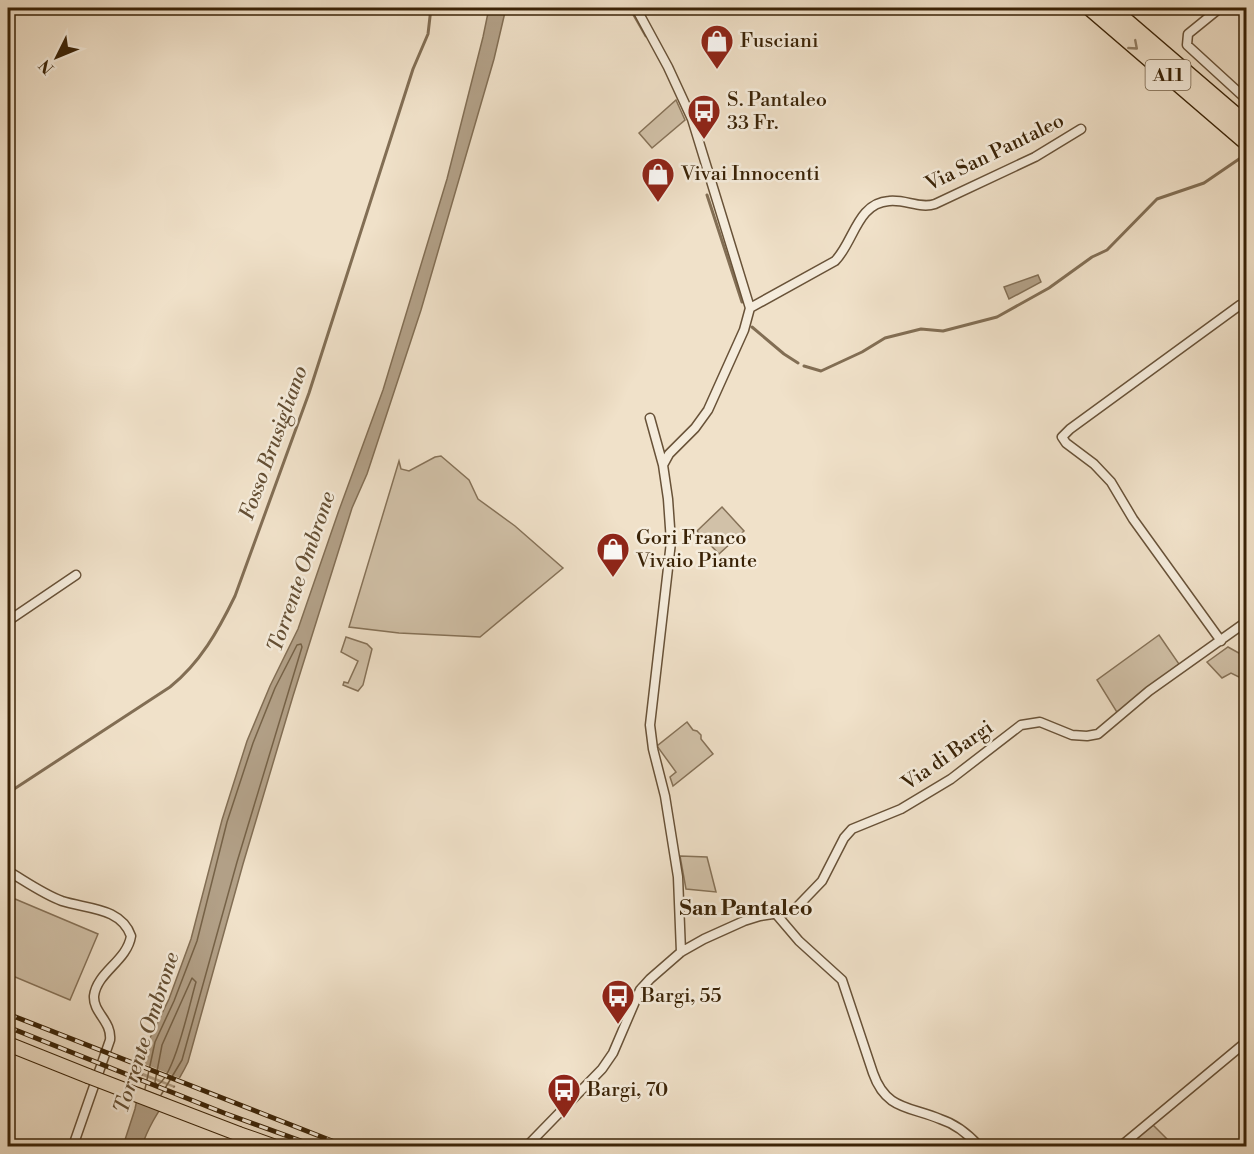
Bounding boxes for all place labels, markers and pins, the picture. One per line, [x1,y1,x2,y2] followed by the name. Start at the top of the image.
[699,23,735,70] shop icon: Fusciani
[740,29,819,54] place label: Fusciani
[727,88,827,136] place label: S. Pantaleo 33 Fr.
[686,93,722,140] bus stop icon: S. Pantaleo 33 Fr.
[640,156,676,203] shop icon: Vivai Innocenti
[680,162,820,187] place label: Vivai Innocenti
[635,526,757,574] place label: Gori Franco Vivaio Piante
[595,531,631,578] shop icon: Gori Franco Vivaio Piante
[600,978,636,1025] bus stop icon: Bargi, 55
[640,984,721,1009] place label: Bargi, 55
[546,1072,582,1119] bus stop icon: Bargi, 70
[586,1078,668,1103] place label: Bargi, 70

